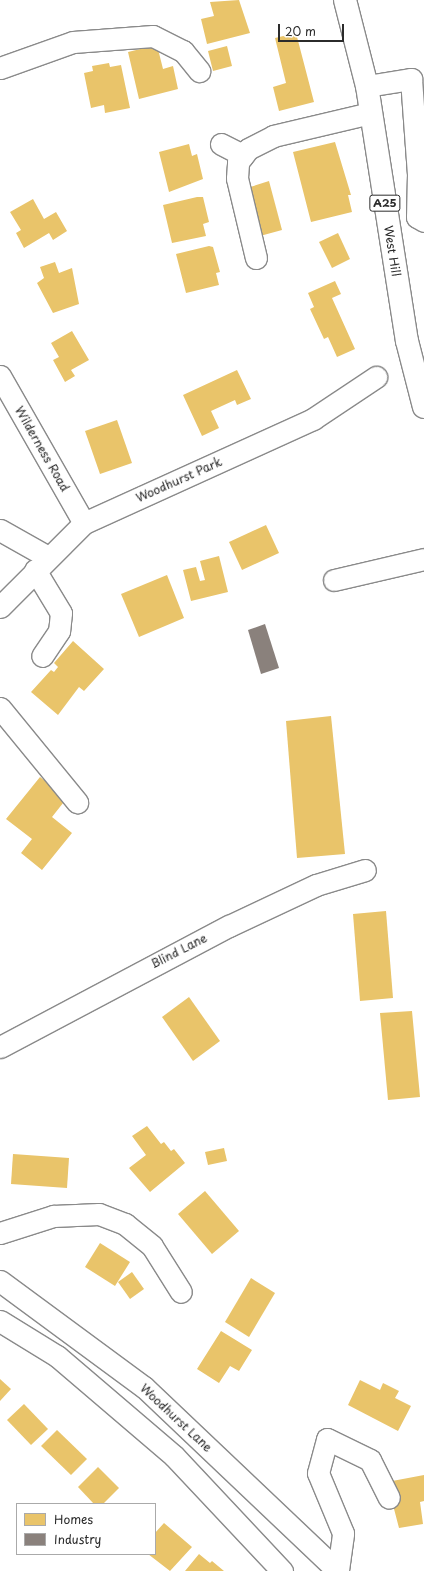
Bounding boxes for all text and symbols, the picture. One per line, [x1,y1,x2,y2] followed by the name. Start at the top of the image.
[280,16,346,42] scale bar
[285,22,316,40] text: 20 m
[369,194,401,212] road number: A25
[381,225,403,277] street label: West Hill
[12,404,72,494] street label: Wilderness Road
[134,455,224,505] street label: Woodhurst Park
[148,931,210,971] street label: Blind Lane
[137,1381,215,1455] street label: Woodhurst Lane
[16,1503,156,1555] legend
[54,1510,93,1528] text: Homes
[54,1530,101,1548] text: Industry

